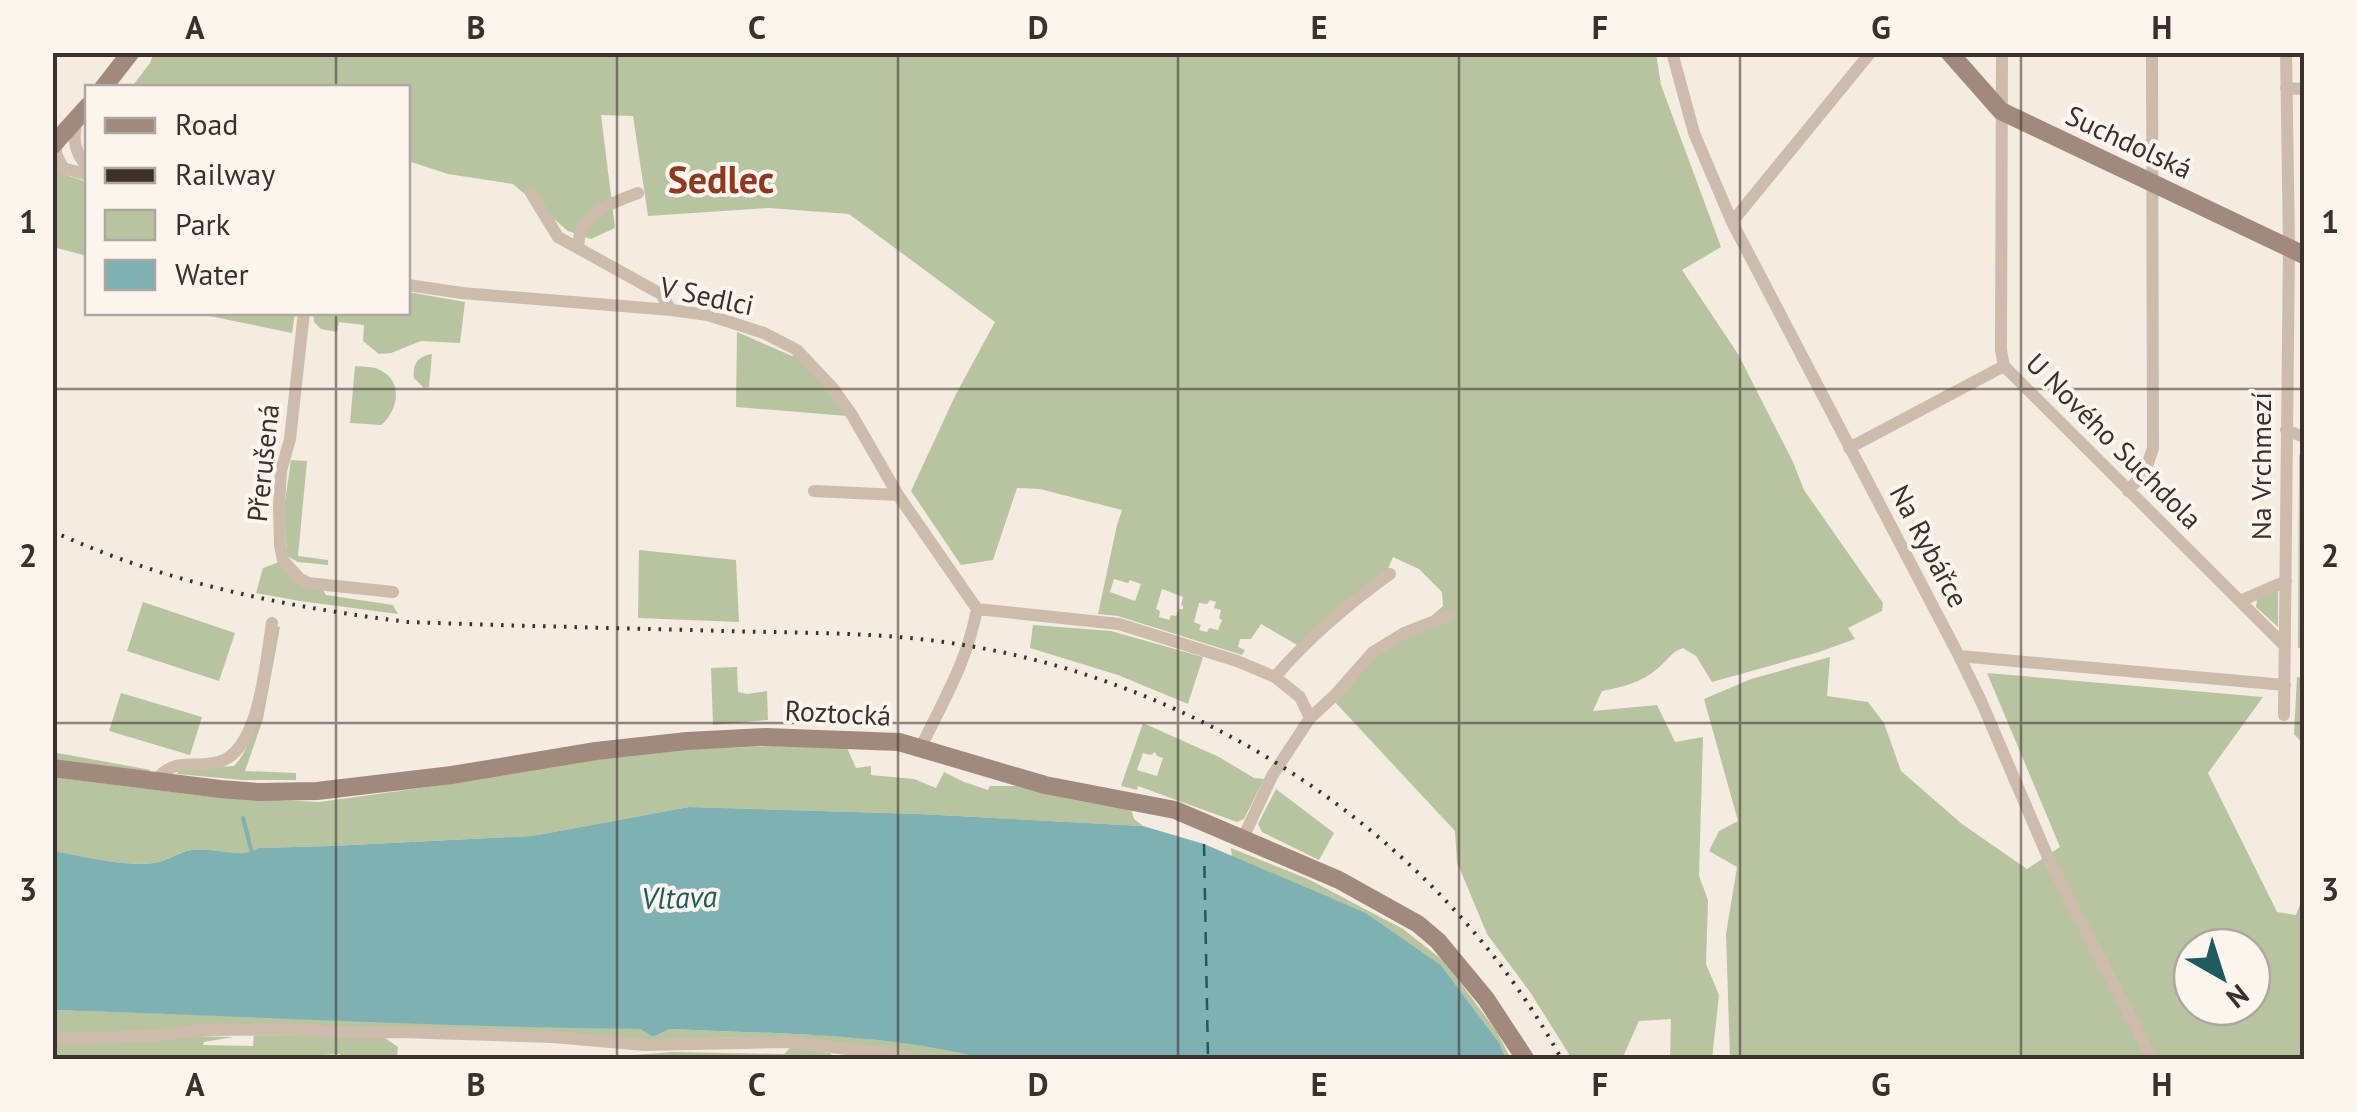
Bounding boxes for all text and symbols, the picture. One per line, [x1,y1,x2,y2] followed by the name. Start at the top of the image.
[185,6,205,48] text: A
[467,6,485,48] text: B
[748,6,766,48] text: C
[1028,6,1048,48] text: D
[1311,6,1327,48] text: E
[1592,6,1608,48] text: F
[1871,6,1891,48] text: G
[2152,6,2172,48] text: H
[85,85,410,315] legend
[2060,96,2198,187] street label: Suchdolská
[175,104,239,143] text: Road
[175,154,275,193] text: Railway
[668,154,774,203] district label: Sedlec
[19,200,37,242] text: 1
[2321,200,2339,242] text: 1
[175,204,231,243] text: Park
[175,254,249,293] text: Water
[656,267,757,323] street label: V Sedlci
[2018,345,2210,537] street label: U Nového Suchdola
[2242,392,2279,540] street label: Na Vrchmezí
[238,402,287,524] street label: Přerušená
[1882,478,1977,613] street label: Na Rybářce
[19,534,37,576] text: 2
[2321,534,2339,576] text: 2
[784,691,892,734] street label: Roztocká
[19,868,37,910] text: 3
[2321,868,2339,910] text: 3
[640,876,718,917] water label: Vltava
[2172,927,2272,1027] north arrow
[2219,977,2257,1017] text: N
[185,1063,205,1105] text: A
[467,1063,485,1105] text: B
[748,1063,766,1105] text: C
[1028,1063,1048,1105] text: D
[1311,1063,1327,1105] text: E
[1592,1063,1608,1105] text: F
[1871,1063,1891,1105] text: G
[2152,1063,2172,1105] text: H

